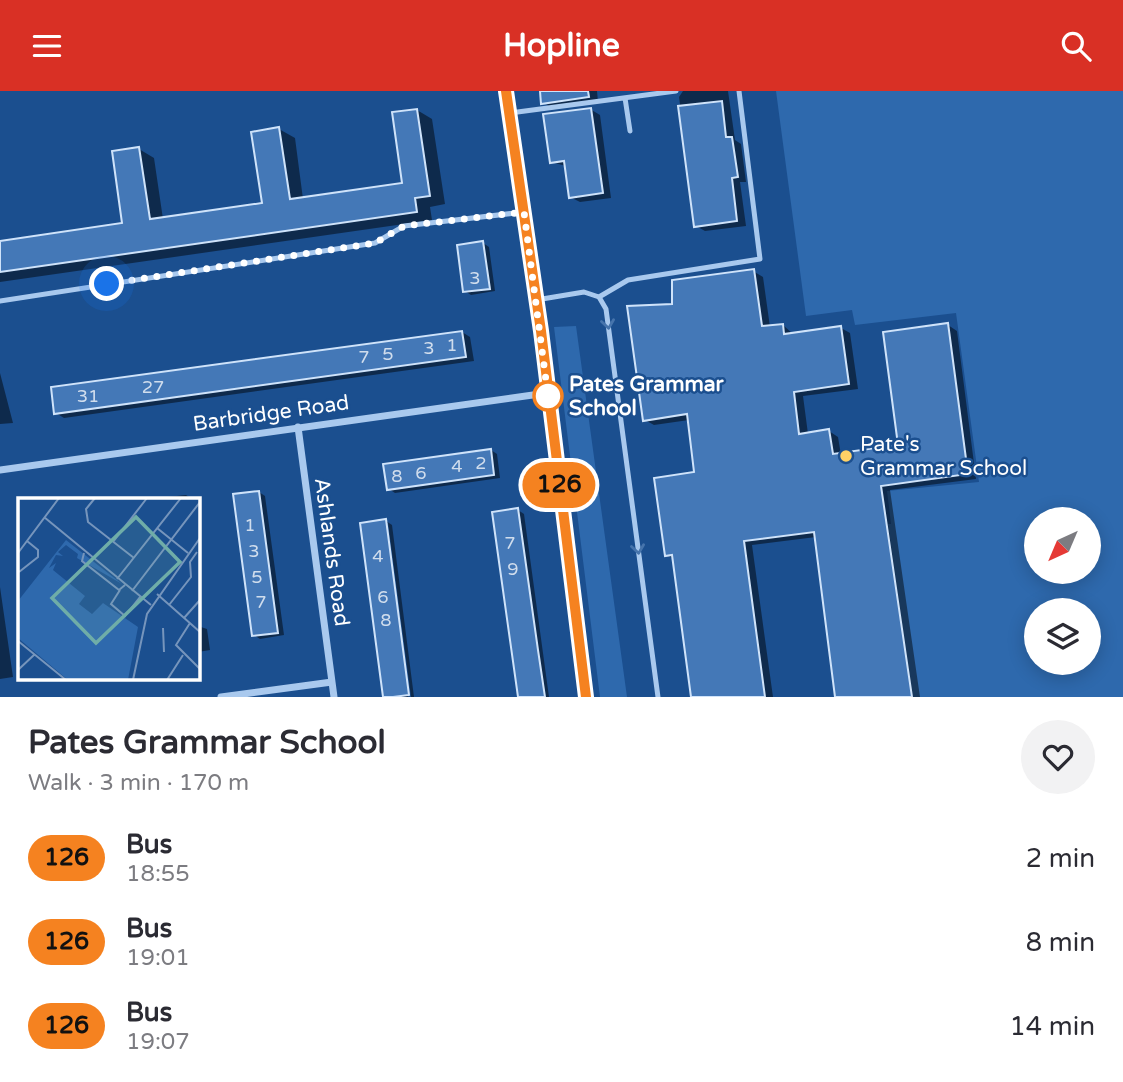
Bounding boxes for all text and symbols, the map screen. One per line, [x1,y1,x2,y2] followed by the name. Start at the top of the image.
[28,27,66,65] icon: menu
[503,27,620,65] text: Hopline
[1057,27,1095,65] icon: search
[89,266,124,301] your location
[469,267,481,289] house number: 3
[600,318,615,329] one-way arrow
[446,334,458,356] house number: 1
[423,337,435,359] house number: 3
[382,343,394,365] house number: 5
[358,346,370,368] house number: 7
[569,372,725,421] place label: Pates Grammar School
[142,376,164,398] house number: 27
[533,381,563,411] marker: Pates Grammar School
[77,385,99,407] house number: 31
[191,390,351,437] street label: Barbridge Road
[860,432,1027,481] place label: Pate's Grammar School
[838,448,854,464] marker: Pate's Grammar School
[475,452,487,474] house number: 2
[451,455,463,477] house number: 4
[415,462,427,484] house number: 6
[519,462,599,508] line badge: 126
[391,465,403,487] house number: 8
[536,470,582,499] text: 126
[309,476,354,628] street label: Ashlands Road
[18,498,200,680] inset map
[1024,507,1101,585] north arrow
[1024,507,1101,675] map controls
[244,514,256,536] house number: 1
[504,532,516,554] house number: 7
[248,540,260,562] house number: 3
[630,543,645,555] one-way arrow
[372,545,384,567] house number: 4
[507,558,519,580] house number: 9
[251,566,263,588] house number: 5
[377,586,389,608] house number: 6
[255,591,267,613] house number: 7
[1024,598,1101,675] button: layers
[380,609,392,631] house number: 8
[1021,720,1095,794] button: heart
[28,723,386,762] text: Pates Grammar School
[28,769,249,797] text: Walk · 3 min · 170 m
[126,829,172,860] text: Bus
[44,843,89,872] text: 126
[1026,843,1095,874] text: 2 min
[126,860,190,888] text: 18:55
[126,913,172,944] text: Bus
[44,927,89,956] text: 126
[1026,927,1095,958] text: 8 min
[126,944,190,972] text: 19:01
[126,997,172,1028] text: Bus
[44,1011,89,1040] text: 126
[1009,1011,1095,1042] text: 14 min
[126,1028,190,1056] text: 19:07

